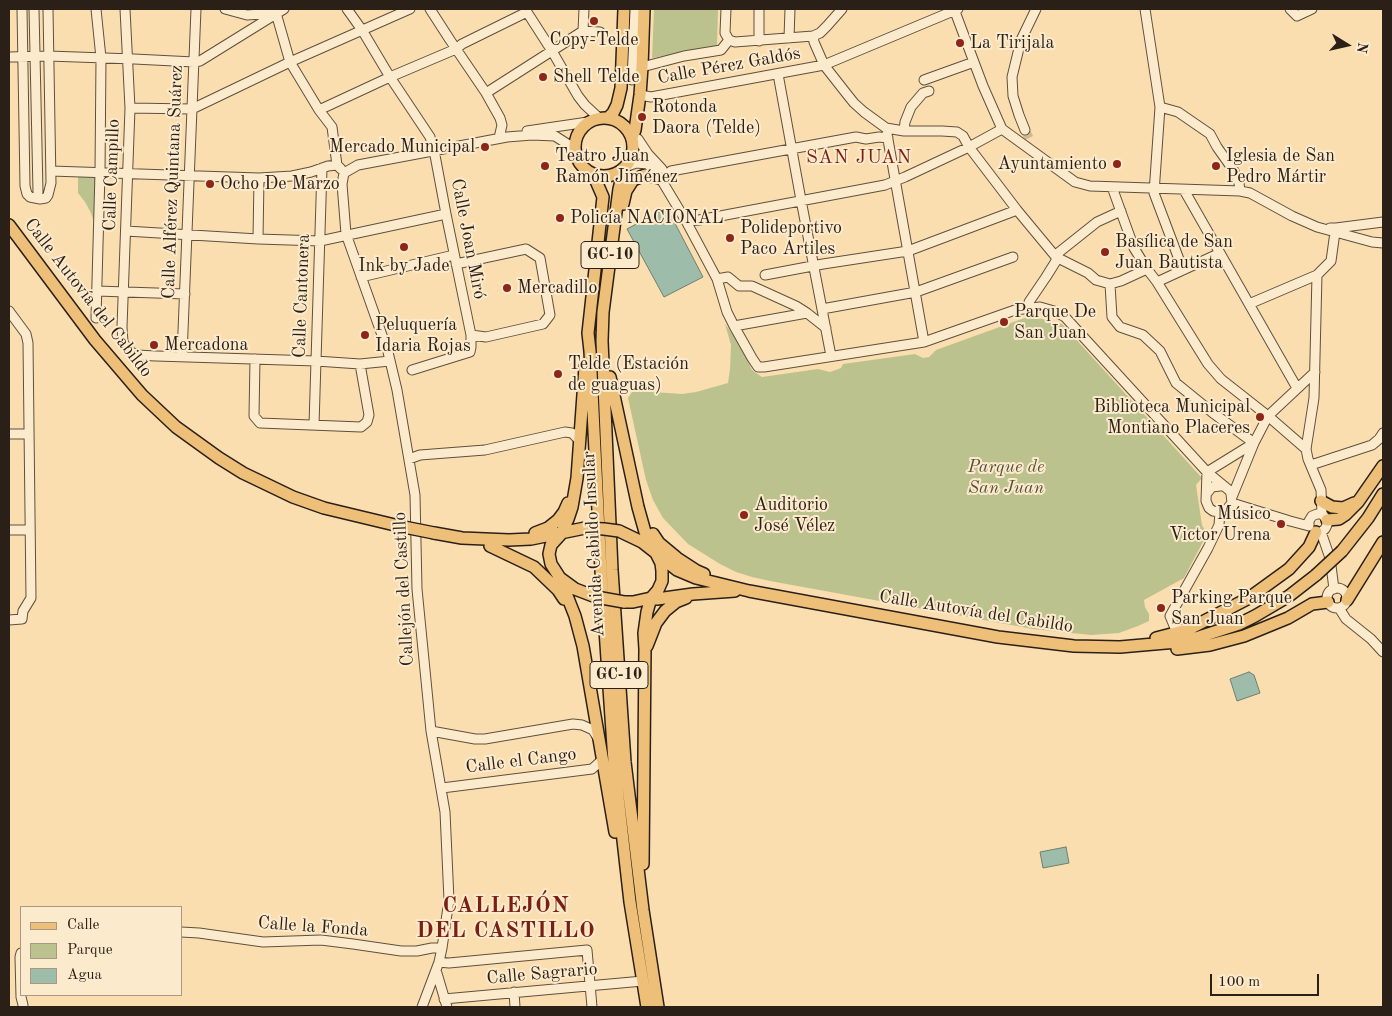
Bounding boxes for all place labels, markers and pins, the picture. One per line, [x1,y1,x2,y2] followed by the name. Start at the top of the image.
[588,15,600,27] marker: Copy-Telde
[550,29,638,51] place label: Copy-Telde
[970,32,1054,54] place label: La Tirijala
[954,37,966,49] marker: La Tirijala
[553,66,639,88] place label: Shell Telde
[537,71,549,83] marker: Shell Telde
[652,96,761,138] place label: Rotonda Daora (Telde)
[636,111,648,123] marker: Rotonda Daora (Telde)
[329,136,475,158] place label: Mercado Municipal
[479,141,491,153] marker: Mercado Municipal
[555,145,678,188] place label: Teatro Juan Ramón Jiménez
[1226,145,1335,188] place label: Iglesia de San Pedro Mártir
[998,153,1107,175] place label: Ayuntamiento
[1111,158,1123,170] marker: Ayuntamiento
[539,160,551,172] marker: Teatro Juan Ramón Jiménez
[1210,160,1222,172] marker: Iglesia de San Pedro Mártir
[220,173,340,195] place label: Ocho De Marzo
[204,178,216,190] marker: Ocho De Marzo
[570,207,724,229] place label: Policía NACIONAL
[554,212,566,224] marker: Policía NACIONAL
[740,217,842,260] place label: Polideportivo Paco Artiles
[1115,231,1233,274] place label: Basílica de San Juan Bautista
[724,232,736,244] marker: Polideportivo Paco Artiles
[398,241,410,253] marker: Ink by Jade
[1099,246,1111,258] marker: Basílica de San Juan Bautista
[358,255,450,277] place label: Ink by Jade
[517,277,597,299] place label: Mercadillo
[501,282,513,294] marker: Mercadillo
[1014,301,1096,344] place label: Parque De San Juan
[375,314,471,356] place label: Peluquería Idaria Rojas
[998,316,1010,328] marker: Parque De San Juan
[359,329,371,341] marker: Peluquería Idaria Rojas
[164,334,248,356] place label: Mercadona
[148,339,160,351] marker: Mercadona
[568,353,689,396] place label: Telde (Estación de guaguas)
[552,368,564,380] marker: Telde (Estación de guaguas)
[1093,396,1250,438] place label: Biblioteca Municipal Montiano Placeres
[1254,411,1266,423] marker: Biblioteca Municipal Montiano Placeres
[754,494,835,536] place label: Auditorio José Vélez
[1169,503,1271,546] place label: Músico Victor Urena
[738,509,750,521] marker: Auditorio José Vélez
[1275,518,1287,530] marker: Músico Victor Urena
[1171,587,1292,630] place label: Parking Parque San Juan
[1155,602,1167,614] marker: Parking Parque San Juan

